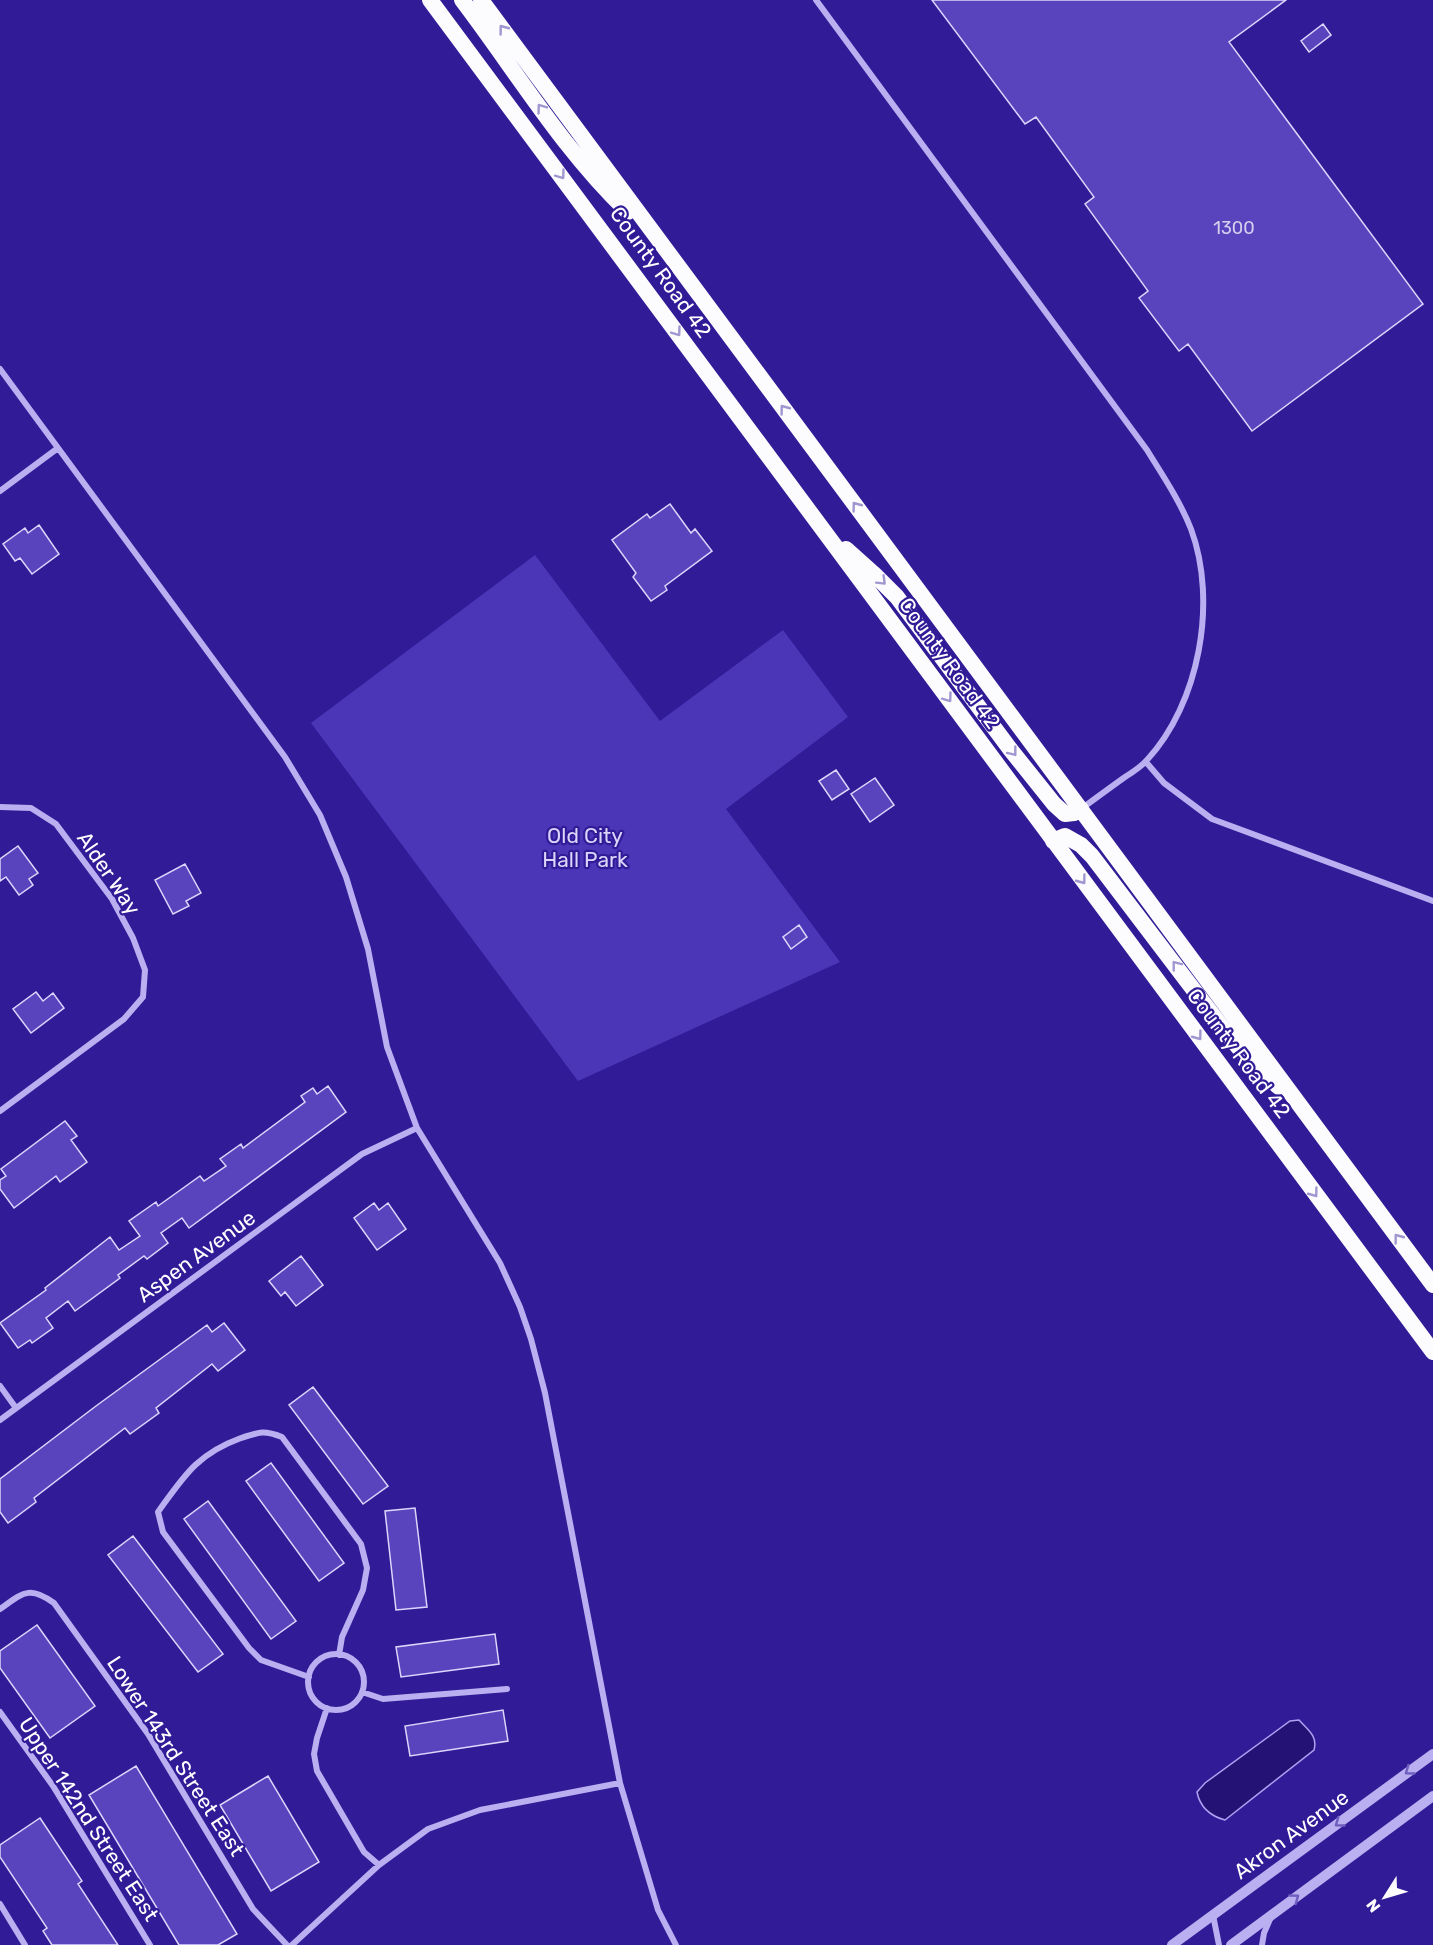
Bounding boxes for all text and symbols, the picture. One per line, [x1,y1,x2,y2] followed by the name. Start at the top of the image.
[499,25,510,36] one-way arrow
[537,103,548,114] one-way arrow
[554,168,565,179] one-way arrow
[605,202,717,342] street label: County Road 42
[1213,217,1255,239] house number: 1300
[670,325,681,336] one-way arrow
[781,405,792,416] one-way arrow
[852,501,863,512] one-way arrow
[874,574,885,585] one-way arrow
[894,593,1006,733] street label: County Road 42
[941,692,952,703] one-way arrow
[1006,746,1017,757] one-way arrow
[542,823,628,872] park label: Old City Hall Park
[72,827,146,920] street label: Alder Way
[1074,873,1085,884] one-way arrow
[1172,961,1183,972] one-way arrow
[1182,983,1296,1123] street label: County Road 42
[1191,1030,1202,1041] one-way arrow
[1307,1186,1318,1197] one-way arrow
[132,1205,260,1307] street label: Aspen Avenue
[1394,1233,1405,1244] one-way arrow
[102,1651,250,1861] street label: Lower 143rd Street East
[14,1712,164,1926] street label: Upper 142nd Street East
[1405,1764,1416,1775] one-way arrow
[1229,1784,1353,1884] street label: Akron Avenue
[1334,1816,1345,1827] one-way arrow
[1355,1867,1415,1927] north arrow
[1289,1894,1300,1905] one-way arrow
[1362,1895,1384,1916] text: N

